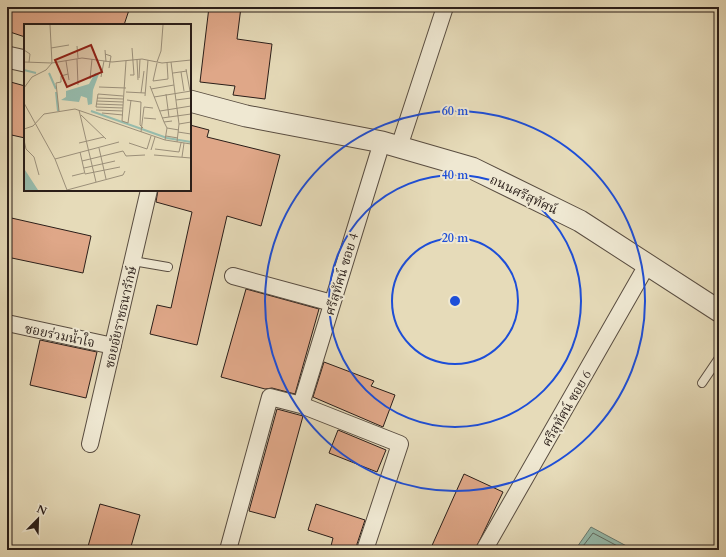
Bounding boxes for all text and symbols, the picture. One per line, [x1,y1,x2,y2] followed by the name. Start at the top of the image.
[24,24,191,191] inset map
[442,103,469,119] text: 60 m
[442,167,469,183] text: 40 m
[487,171,561,219] street label: ถนนศรีสุทัศน์
[442,230,469,246] text: 20 m
[321,231,363,318] street label: ศรีสุทัศน์ ซอย 4
[100,264,141,370] street label: ซอยอัยราชธนารักษ์
[448,294,462,308] centre of rings
[23,319,97,352] street label: ซอยร่วมน้ำใจ
[538,367,596,450] street label: ศรีสุทัศน์ ซอย 6
[18,499,58,539] north arrow
[34,501,49,519] text: N

